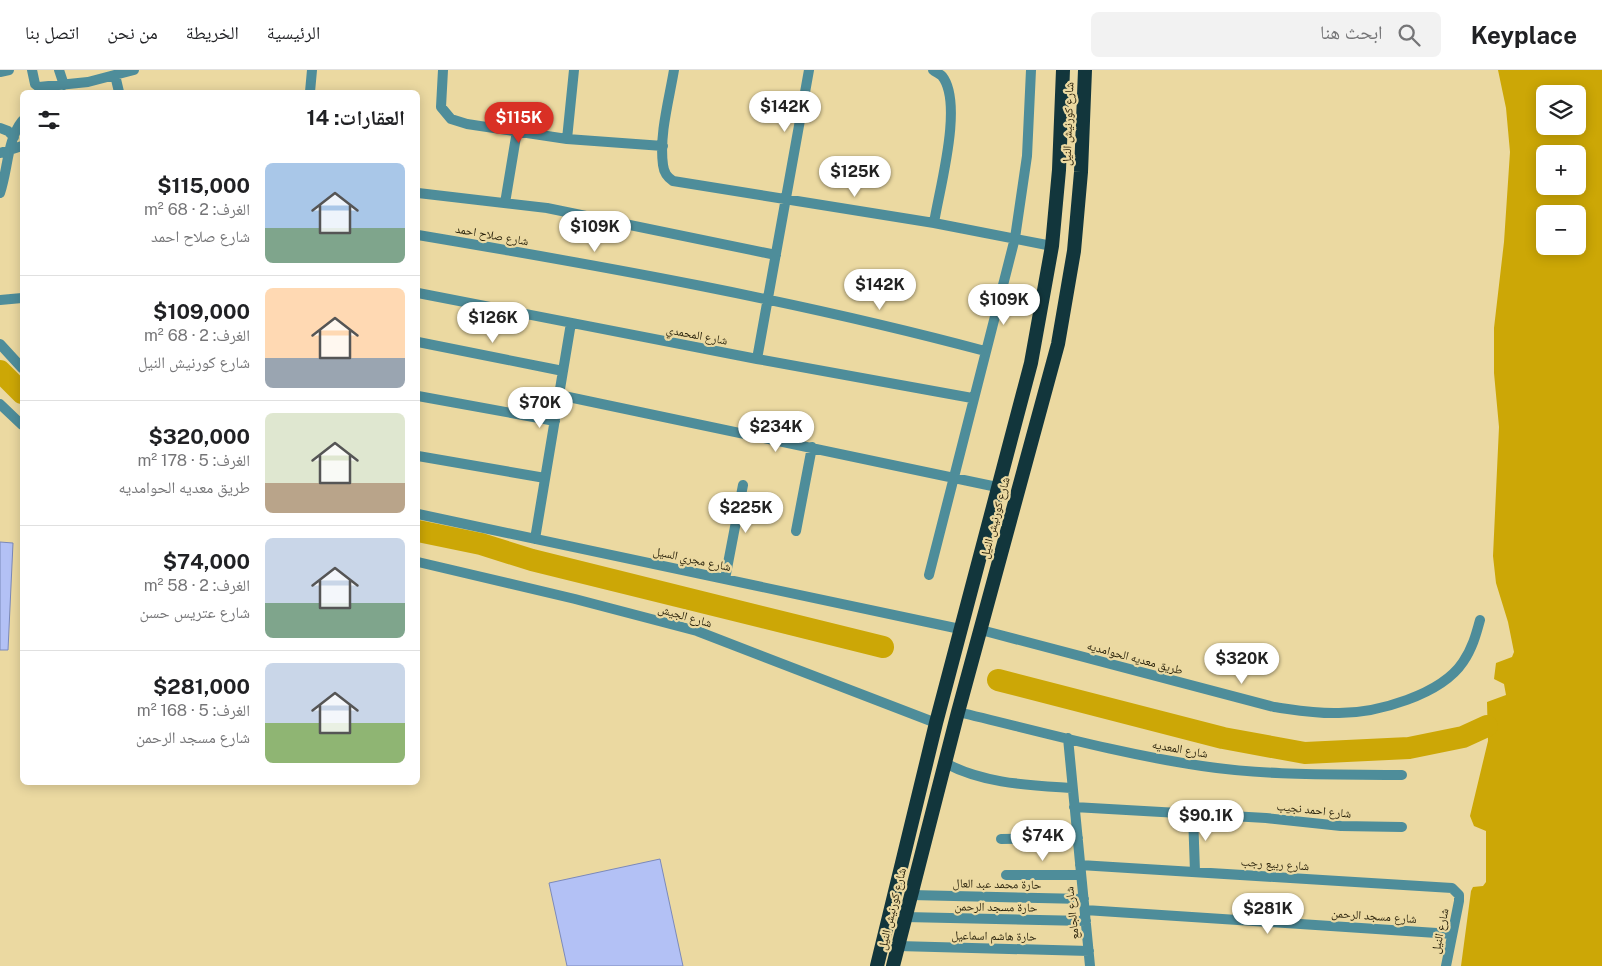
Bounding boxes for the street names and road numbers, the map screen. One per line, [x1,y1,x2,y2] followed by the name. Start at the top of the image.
[1060,82,1077,166] street label: شارع كورنيش النيل
[454,222,530,249] street label: شارع صلاح احمد
[665,322,729,351] street label: شارع المحمدي
[977,476,1014,561] street label: شارع كورنيش النيل
[651,544,732,577] street label: شارع مجري السيل
[656,602,714,631] street label: شارع الجيش
[1085,638,1185,678] street label: طريق معديه الحوامديه
[1151,737,1209,762] street label: شارع المعديه
[1276,799,1352,822] street label: شارع احمد نجيب
[1240,855,1310,874] street label: شارع ربيع رجب
[875,866,910,952] street label: شارع كورنيش النيل
[952,876,1042,892] street label: حارة محمد عبد العال
[1062,886,1083,940] street label: شارع الجامع
[954,899,1038,915] street label: حارة مسجد الرحمن
[1331,906,1417,927] street label: شارع مسجد الرحمن
[1428,907,1453,955] street label: شارع النيل
[951,928,1037,945] street label: حارة هاشم اسماعيل

